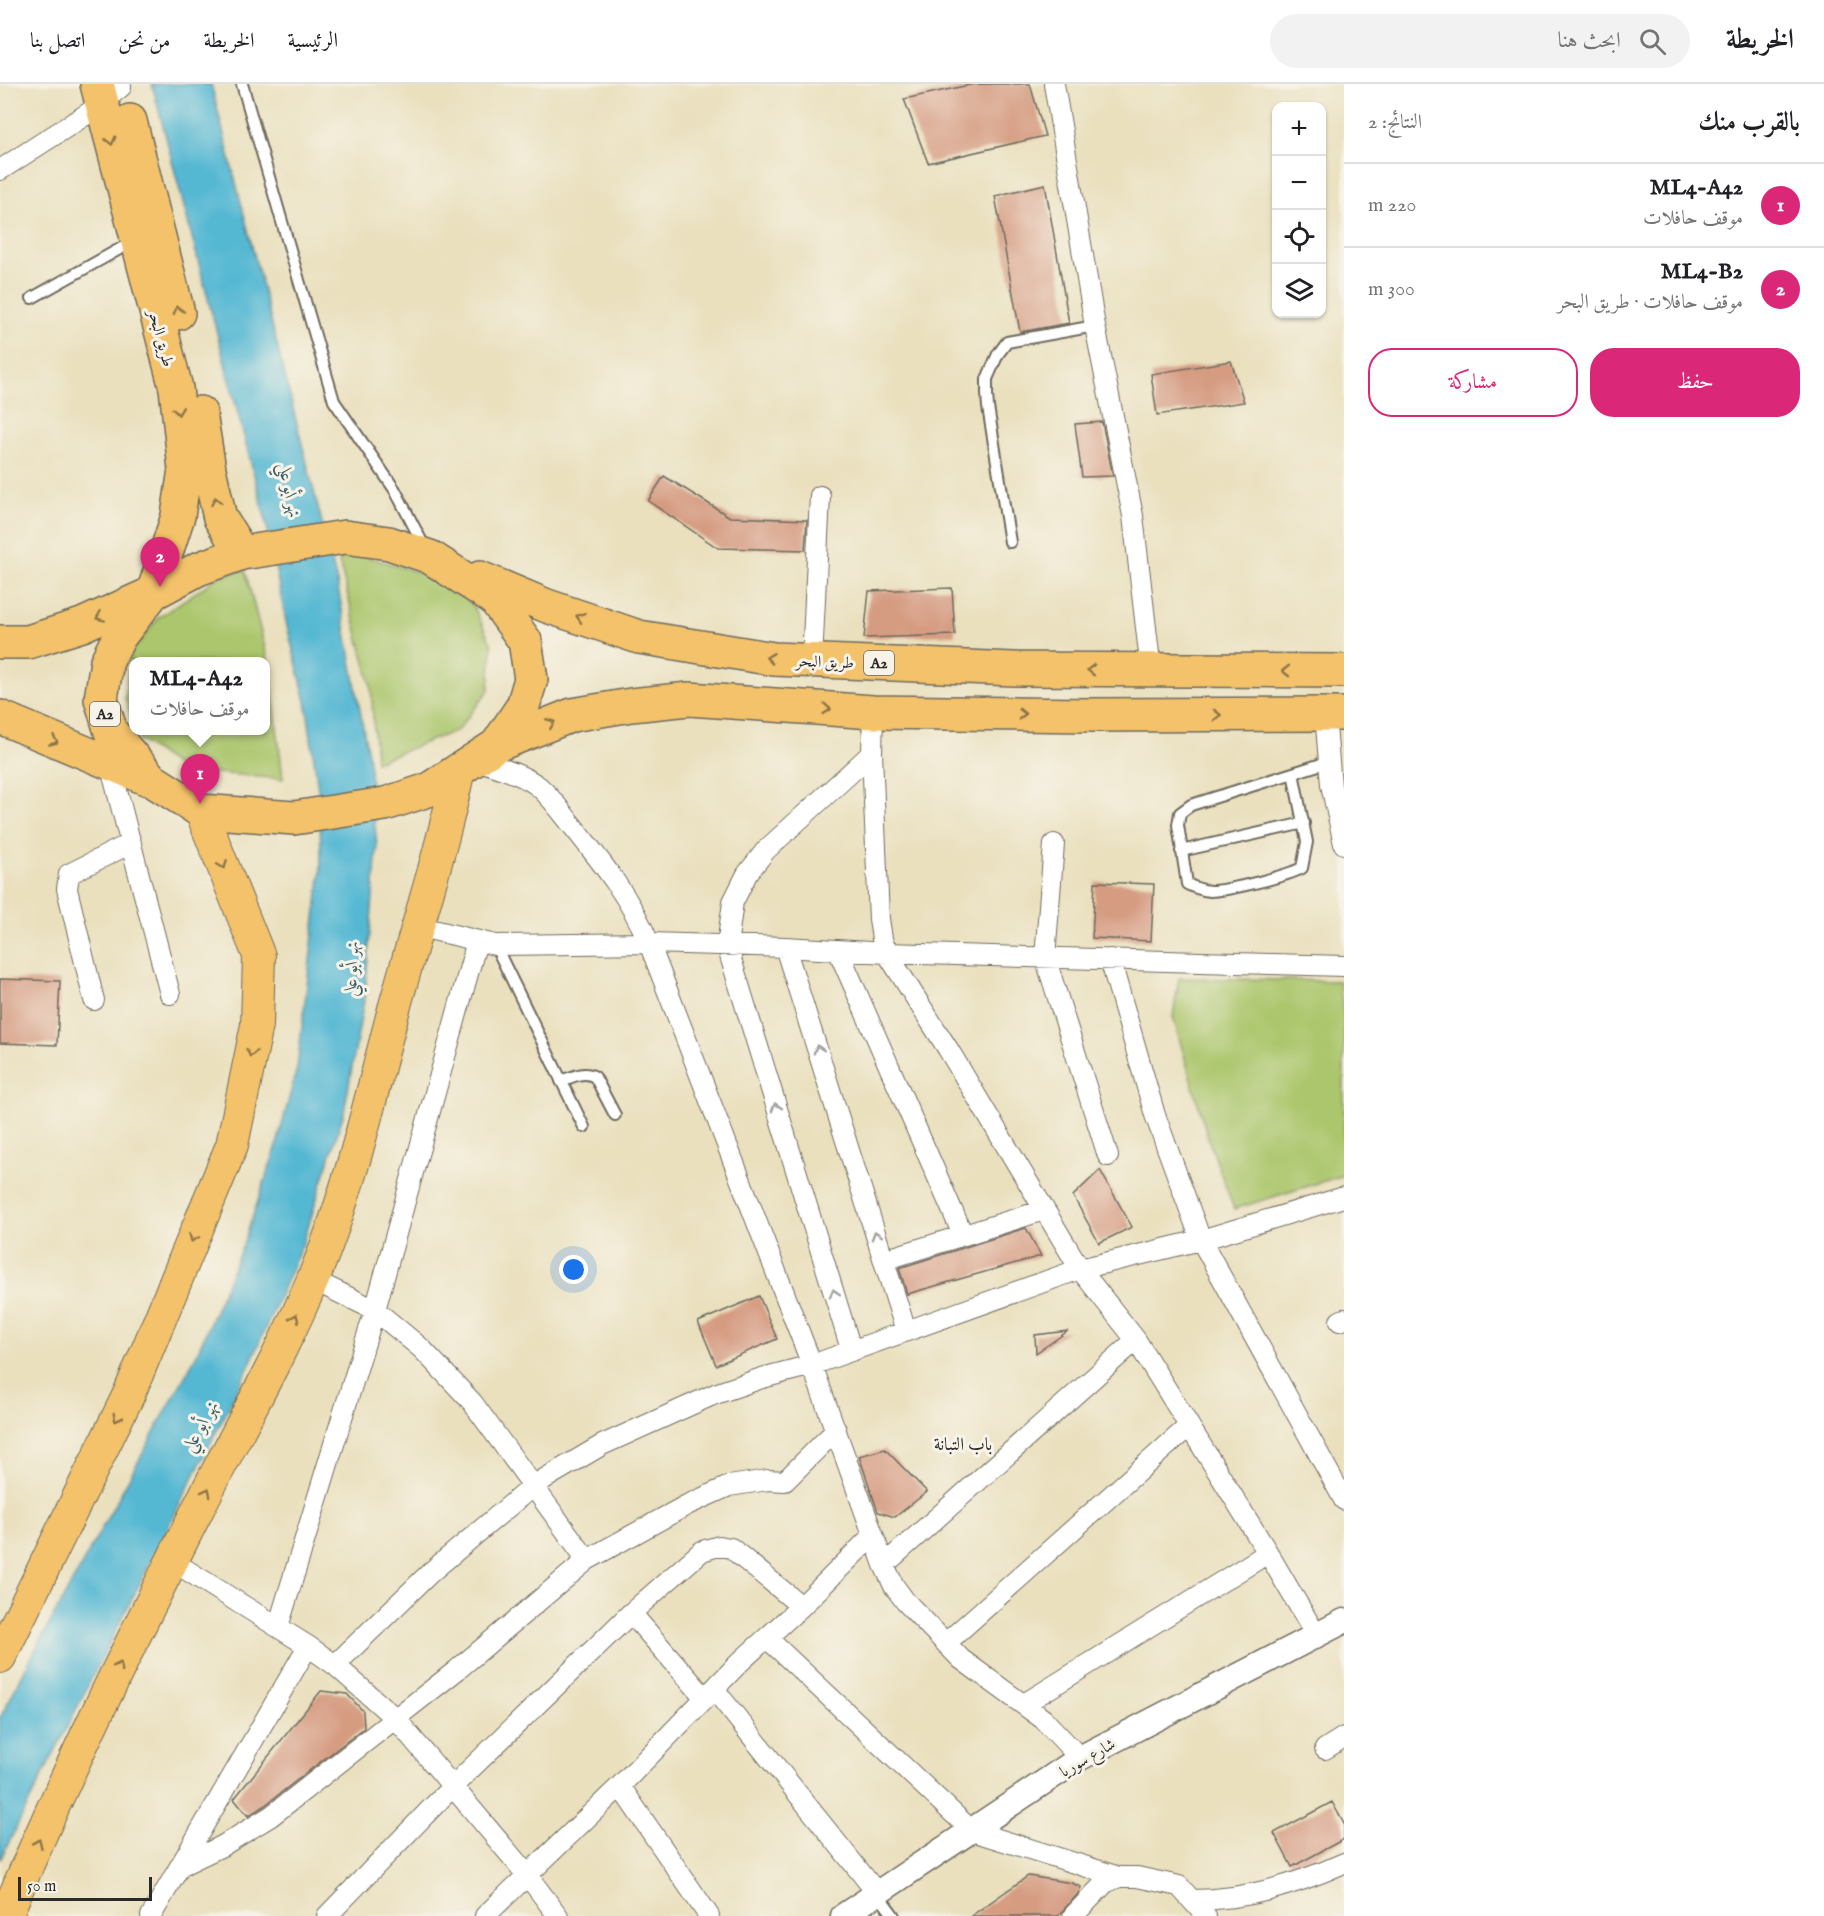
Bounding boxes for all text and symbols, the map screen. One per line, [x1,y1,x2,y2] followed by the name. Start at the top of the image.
[1270,14,1690,68] search box
[1726,23,1794,58] text: الخريطة
[1636,25,1669,58] icon: search
[1557,27,1621,55] text: ابحث هنا
[30,28,85,55] text: اتصل بنا
[118,28,170,55] text: من نحن
[203,28,255,55] text: الخريطة
[288,28,338,55] text: الرئيسية
[1272,102,1326,318] map controls
[1272,102,1326,156] button: +
[1698,106,1800,139] text: بالقرب منك
[1368,110,1422,135] text: النتائج: 2
[104,136,117,146] one-way arrow
[1272,156,1326,210] button: −
[1650,174,1743,202] text: ML4-A42
[1368,193,1416,218] text: 220 m
[1777,193,1784,218] text: 1
[1643,206,1743,231] text: موقف حافلات
[1272,210,1326,264] button: locate
[1661,258,1743,286] text: ML4-B2
[1272,264,1326,318] button: layers
[1368,277,1415,302] text: 300 m
[1776,277,1785,302] text: 2
[1557,290,1743,315] text: موقف حافلات · طريق البحر
[172,305,185,315] one-way arrow
[142,306,177,369] street label: طريق البحر
[1368,348,1578,417] button: مشاركة
[1590,348,1800,417] button: حفظ
[172,407,184,416] one-way arrow
[268,460,309,521] water label: نهر أبو علي
[210,496,223,506] one-way arrow
[140,538,180,587] pin: 2
[95,610,106,622] one-way arrow
[575,612,586,625] one-way arrow
[864,651,894,675] road number: A2
[765,652,774,665] one-way arrow
[794,652,854,674] street label: طريق البحر
[129,657,270,735] popup
[1086,664,1095,676] one-way arrow
[150,665,243,693] text: ML4-A42
[1281,665,1290,677] one-way arrow
[150,697,250,722] text: موقف حافلات
[90,702,120,726] road number: A2
[823,702,832,715] one-way arrow
[1017,708,1026,720] one-way arrow
[1212,708,1221,721] one-way arrow
[545,718,556,730] one-way arrow
[47,733,58,745] one-way arrow
[180,754,220,804] pin: 1
[216,859,228,870] one-way arrow
[337,941,369,998] water label: نهر أبو علي
[812,1044,825,1055] one-way arrow
[246,1047,259,1057] one-way arrow
[771,1102,783,1113] one-way arrow
[871,1230,883,1241] one-way arrow
[188,1232,200,1243] one-way arrow
[559,1255,588,1284] your location
[828,1289,841,1299] one-way arrow
[288,1314,300,1325] one-way arrow
[175,1395,228,1459] water label: نهر أبو علي
[113,1411,125,1422] one-way arrow
[934,1434,992,1457] district label: باب التبانة
[200,1488,211,1498] one-way arrow
[111,1661,123,1672] one-way arrow
[1057,1735,1120,1784] street label: شارع سوريا
[30,1839,42,1850] one-way arrow
[18,1874,152,1902] scale bar
[27,1877,56,1897] text: 50 m

